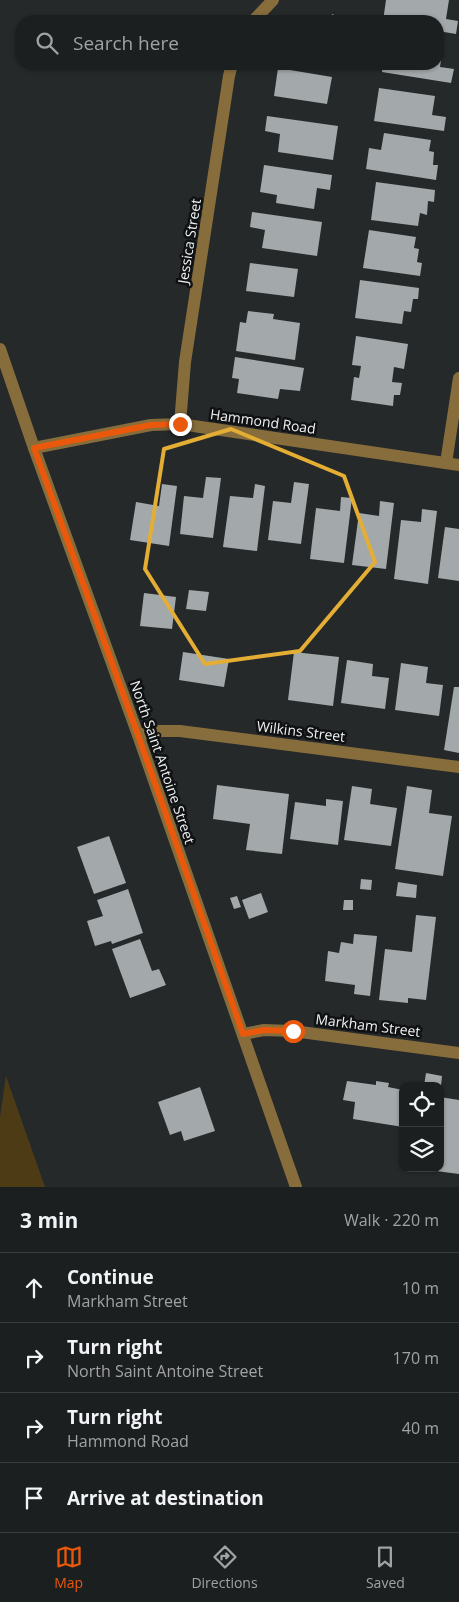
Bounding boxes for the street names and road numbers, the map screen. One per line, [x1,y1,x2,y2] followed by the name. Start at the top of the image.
[173,197,205,287] street label: Jessica Street
[209,404,317,438] street label: Hammond Road
[126,678,200,846] street label: North Saint Antoine Street
[256,716,346,746] street label: Wilkins Street
[314,1009,422,1041] street label: Markham Street

